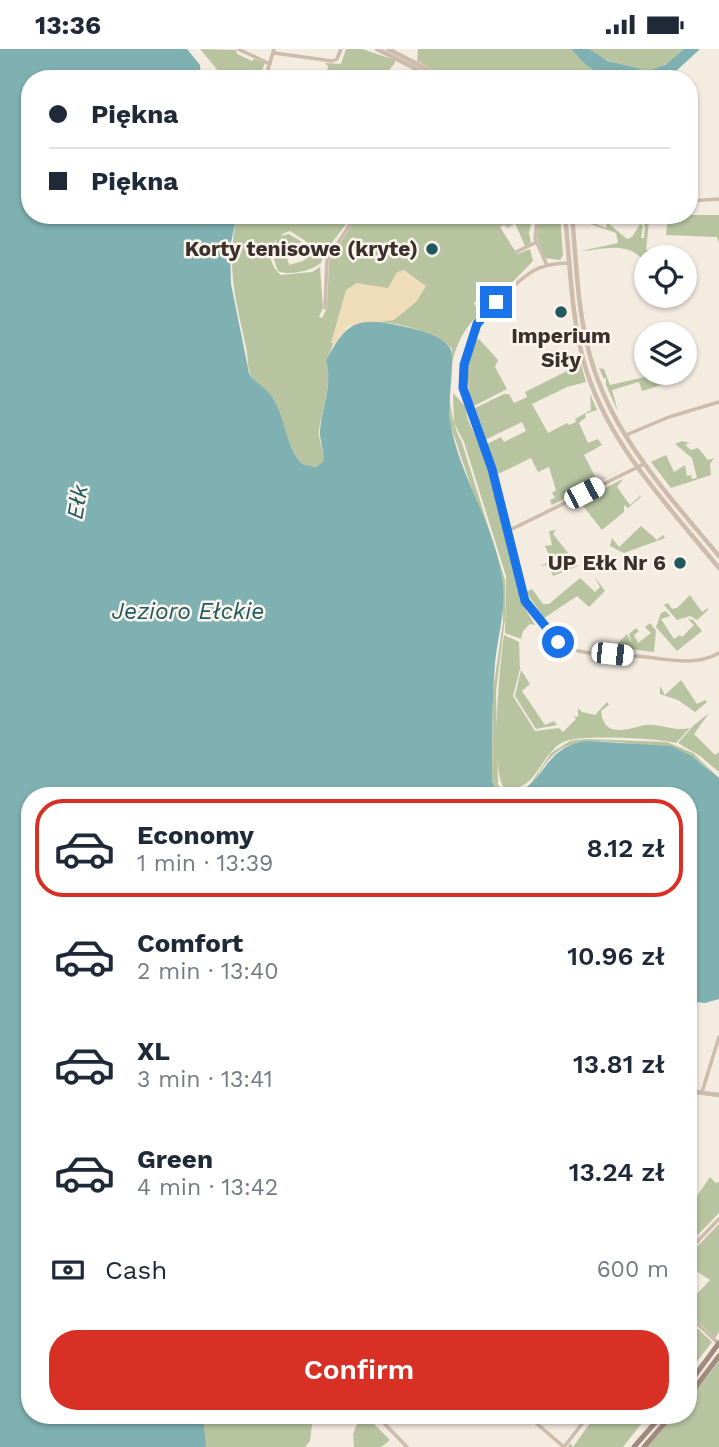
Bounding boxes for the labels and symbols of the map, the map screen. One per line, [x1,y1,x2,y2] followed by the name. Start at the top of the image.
[185,236,418,261] place label: Korty tenisowe (kryte)
[424,241,440,257] marker: Korty tenisowe (kryte)
[480,286,512,318] route end
[553,304,569,320] marker: Imperium Siły
[511,323,611,372] place label: Imperium Siły
[561,474,608,512] car
[61,481,94,521] water label: Ełk
[548,550,666,575] place label: UP Ełk Nr 6
[672,555,688,571] marker: UP Ełk Nr 6
[112,598,264,625] water label: Jezioro Ełckie
[542,626,574,658] route start
[591,641,634,667] car

